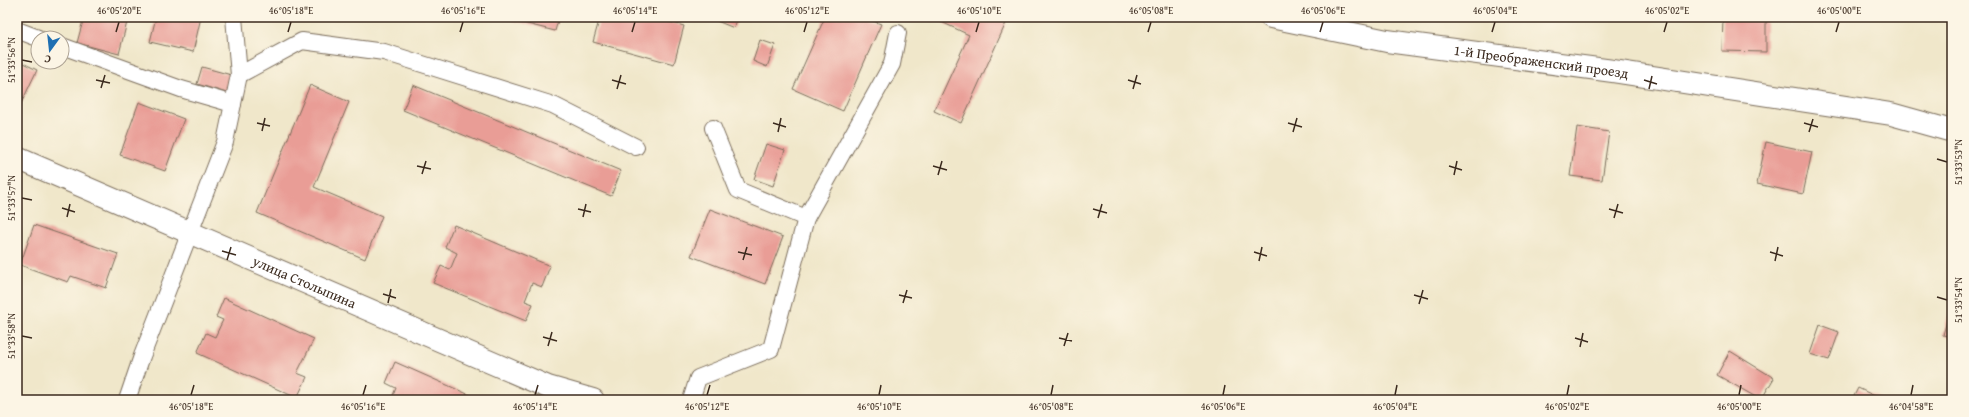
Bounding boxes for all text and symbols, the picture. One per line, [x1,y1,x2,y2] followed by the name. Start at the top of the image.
[97,3,141,18] text: 46°05'20"E
[269,3,313,18] text: 46°05'18"E
[441,3,485,18] text: 46°05'16"E
[613,3,657,18] text: 46°05'14"E
[785,3,829,18] text: 46°05'12"E
[957,3,1001,18] text: 46°05'10"E
[1129,3,1173,18] text: 46°05'08"E
[1301,3,1345,18] text: 46°05'06"E
[1473,3,1517,18] text: 46°05'04"E
[1645,3,1689,18] text: 46°05'02"E
[1817,3,1861,18] text: 46°05'00"E
[30,30,70,70] north arrow
[4,37,19,83] text: 51°33'56"N
[1453,40,1630,83] street label: 1-й Преображенский проезд
[42,51,52,68] text: С
[1951,139,1966,185] text: 51°33'53"N
[4,175,19,221] text: 51°33'57"N
[249,250,360,313] street label: улица Столыпина
[1951,277,1966,323] text: 51°33'54"N
[4,313,19,359] text: 51°33'58"N
[169,399,213,414] text: 46°05'18"E
[341,399,385,414] text: 46°05'16"E
[513,399,557,414] text: 46°05'14"E
[685,399,729,414] text: 46°05'12"E
[857,399,901,414] text: 46°05'10"E
[1029,399,1073,414] text: 46°05'08"E
[1201,399,1245,414] text: 46°05'06"E
[1373,399,1417,414] text: 46°05'04"E
[1545,399,1589,414] text: 46°05'02"E
[1717,399,1761,414] text: 46°05'00"E
[1889,399,1933,414] text: 46°04'58"E

